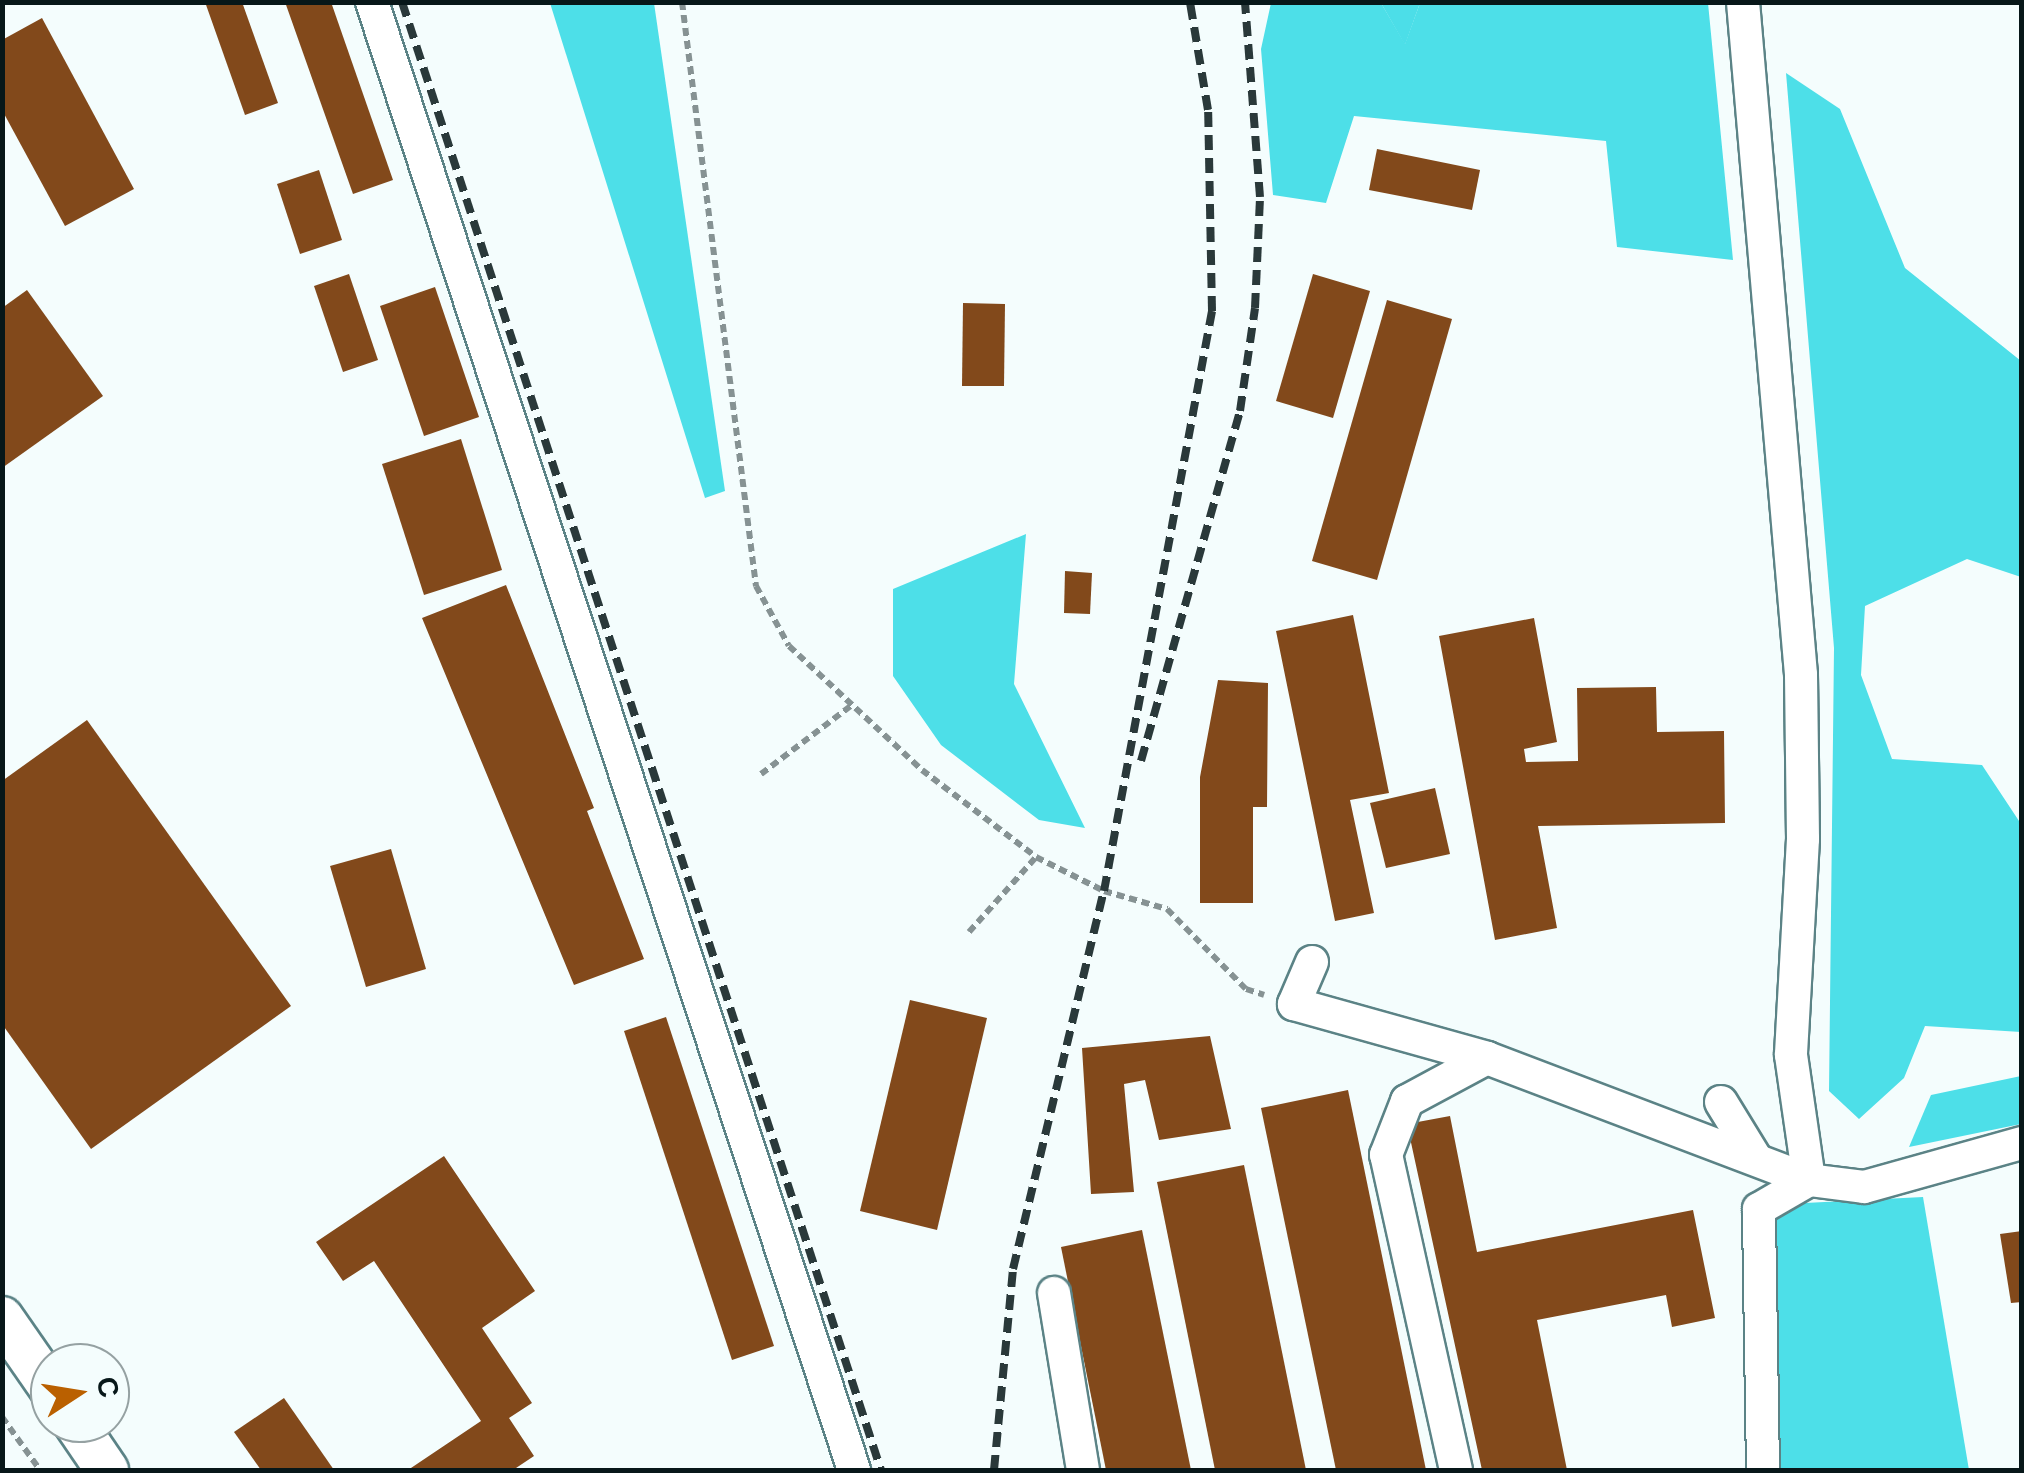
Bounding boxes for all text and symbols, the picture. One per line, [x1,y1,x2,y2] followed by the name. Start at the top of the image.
[30,1343,130,1443] north arrow
[91,1374,125,1400] text: С

